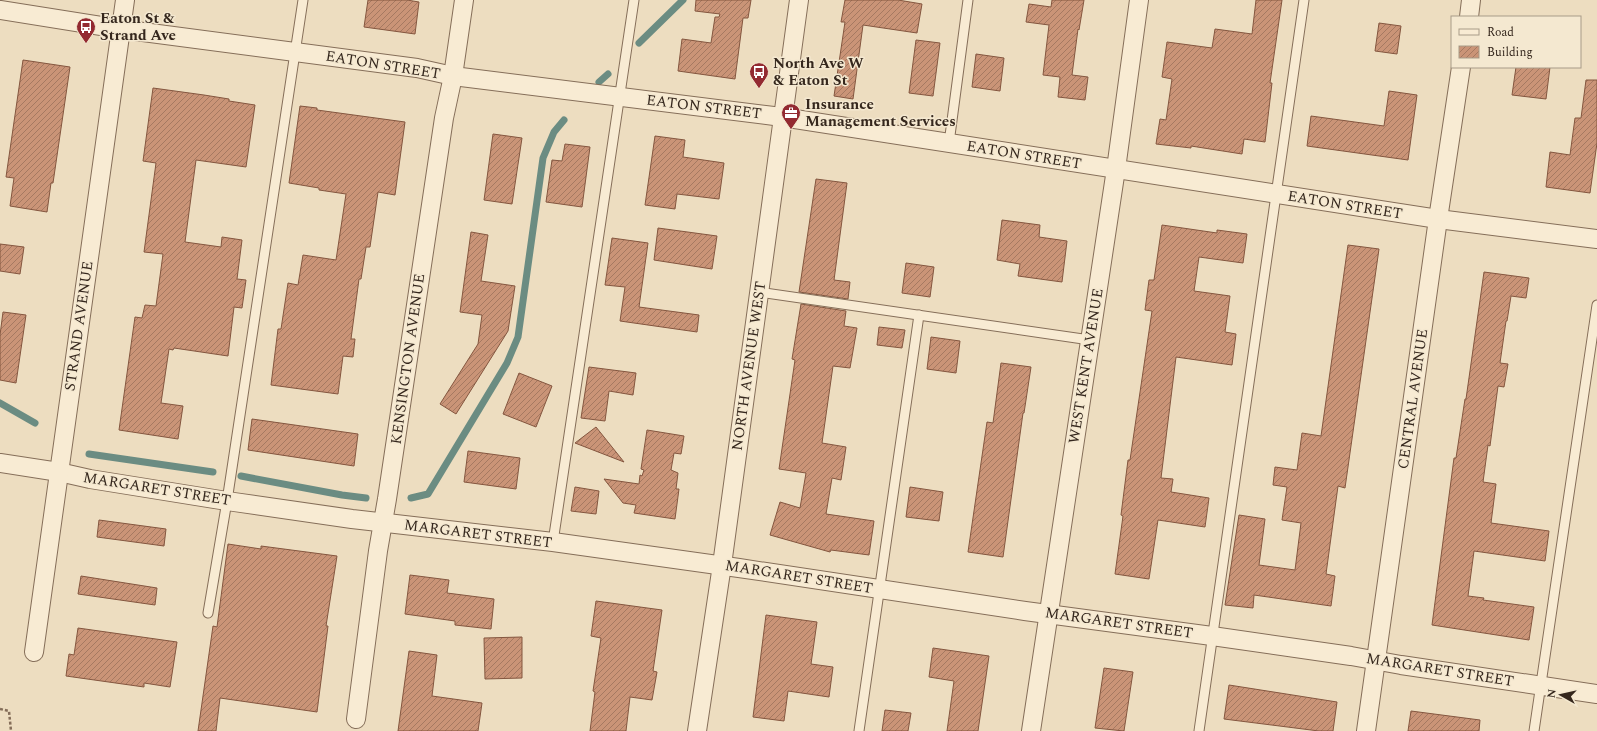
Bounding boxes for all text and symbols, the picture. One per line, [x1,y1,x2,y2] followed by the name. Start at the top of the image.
[100,7,176,47] place label: Eaton St & Strand Ave
[75,16,97,44] bus stop icon: Eaton St & Strand Ave
[1451,16,1581,68] legend
[1487,23,1514,42] text: Road
[1487,43,1533,62] text: Building
[324,45,442,85] street label: EATON STREET
[773,52,864,92] place label: North Ave W & Eaton St
[748,61,770,89] bus stop icon: North Ave W & Eaton St
[645,89,763,125] street label: EATON STREET
[805,93,956,133] place label: Insurance Management Services
[780,102,802,130] office icon: Insurance Management Services
[965,135,1083,175] street label: EATON STREET
[1286,185,1404,225] street label: EATON STREET
[58,260,100,392] street label: STRAND AVENUE
[385,272,431,446] street label: KENSINGTON AVENUE
[726,280,772,452] street label: NORTH AVENUE WEST
[1062,287,1110,445] street label: WEST KENT AVENUE
[1392,327,1434,471] street label: CENTRAL AVENUE
[81,466,233,512] street label: MARGARET STREET
[403,513,553,555] street label: MARGARET STREET
[723,554,875,600] street label: MARGARET STREET
[1044,601,1194,645] street label: MARGARET STREET
[1364,647,1516,693] street label: MARGARET STREET
[1541,675,1581,715] north arrow
[1543,688,1561,699] text: N

